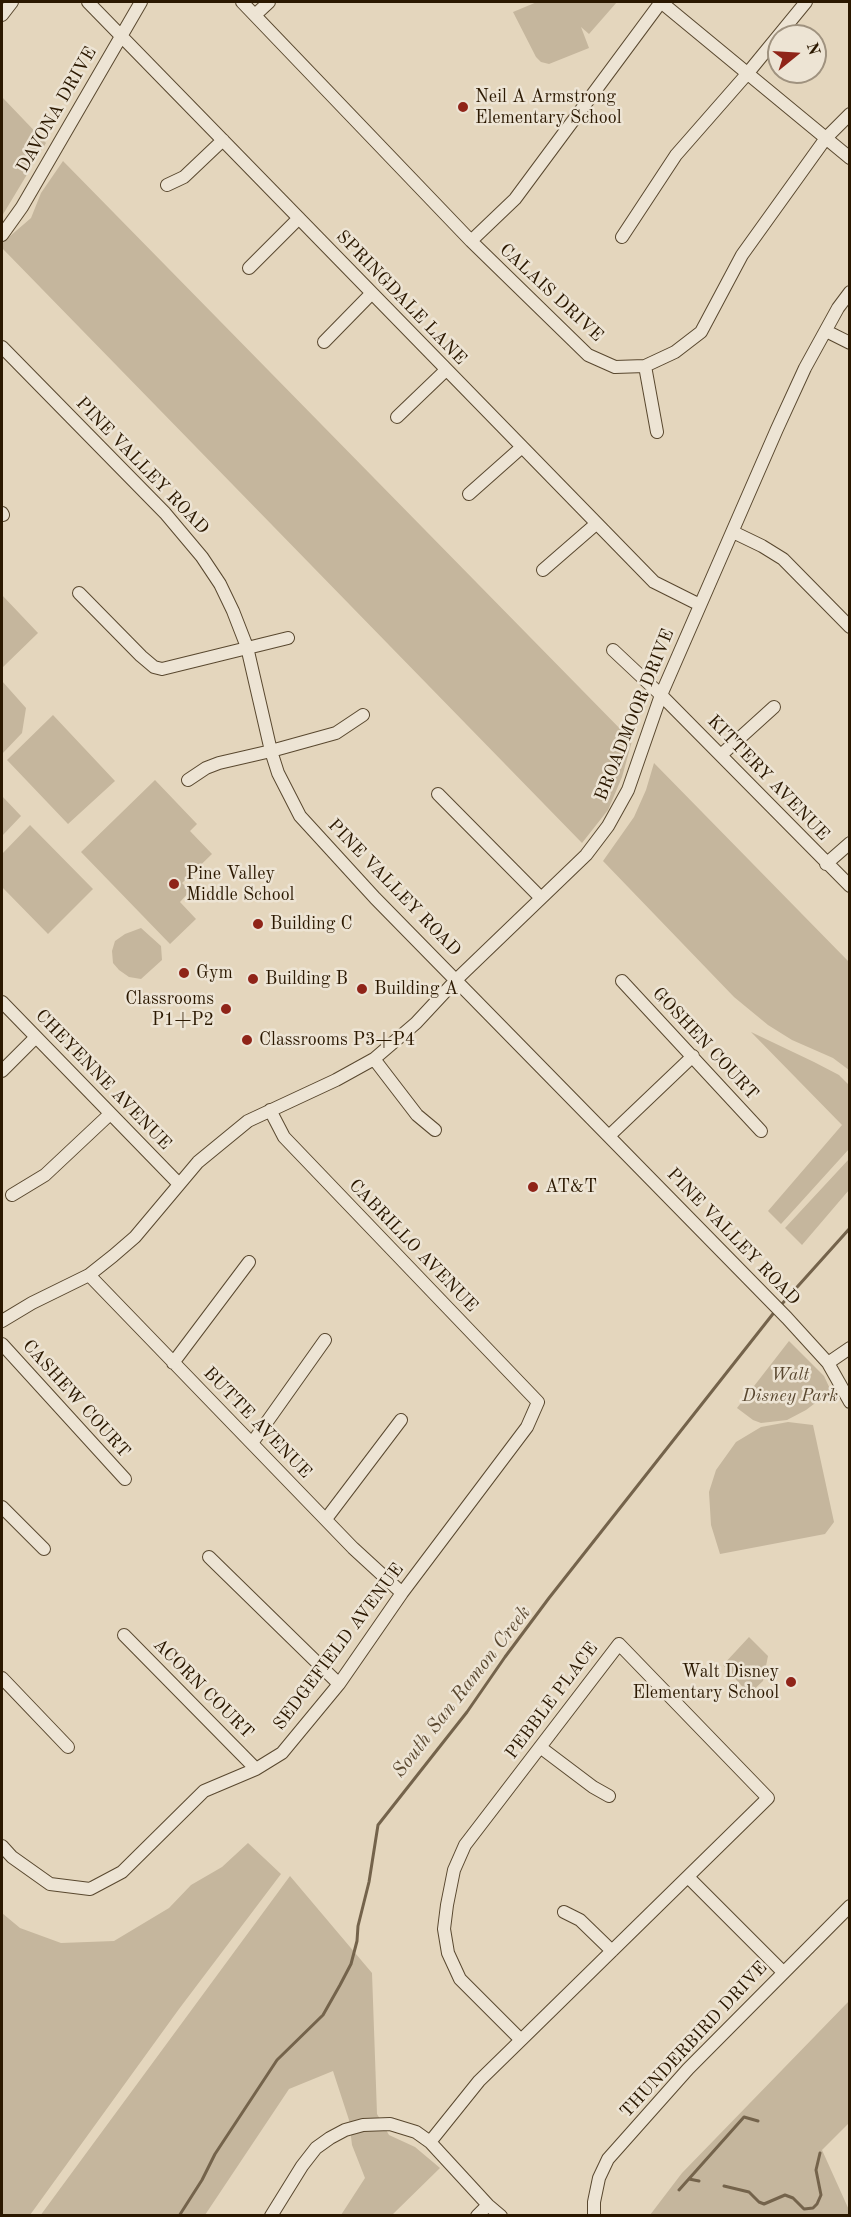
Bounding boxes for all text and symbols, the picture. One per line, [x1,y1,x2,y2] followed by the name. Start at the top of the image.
[767,24,827,84] north arrow
[803,41,822,57] text: N
[12,43,102,177] street label: DAVONA DRIVE
[475,86,622,128] place label: Neil A Armstrong Elementary School
[456,100,470,114] marker: Neil A Armstrong Elementary School
[331,226,471,370] street label: SPRINGDALE LANE
[495,239,607,347] street label: CALAIS DRIVE
[71,393,213,539] street label: PINE VALLEY ROAD
[591,626,679,804] street label: BROADMOOR DRIVE
[702,711,834,845] street label: KITTERY AVENUE
[323,815,465,961] street label: PINE VALLEY ROAD
[186,863,294,906] place label: Pine Valley Middle School
[167,877,181,891] marker: Pine Valley Middle School
[270,913,353,935] place label: Building C
[251,917,265,931] marker: Building C
[196,962,233,984] place label: Gym
[177,966,191,980] marker: Gym
[265,968,348,990] place label: Building B
[246,972,260,986] marker: Building B
[374,978,458,1000] place label: Building A
[355,982,369,996] marker: Building A
[647,983,763,1105] street label: GOSHEN COURT
[125,988,214,1030] place label: Classrooms P1+P2
[219,1002,233,1016] marker: Classrooms P1+P2
[30,1005,176,1155] street label: CHEYENNE AVENUE
[259,1029,415,1051] place label: Classrooms P3+P4
[240,1033,254,1047] marker: Classrooms P3+P4
[662,1164,804,1310] street label: PINE VALLEY ROAD
[344,1175,482,1317] street label: CABRILLO AVENUE
[545,1176,597,1198] place label: AT&T
[526,1180,540,1194] marker: AT&T
[18,1336,134,1462] street label: CASHEW COURT
[198,1363,316,1483] street label: BUTTE AVENUE
[742,1364,838,1406] park label: Walt Disney Park
[269,1559,409,1735] street label: SEDGEFIELD AVENUE
[388,1601,536,1783] water label: South San Ramon Creek
[148,1634,258,1744] street label: ACORN COURT
[501,1638,603,1764] street label: PEBBLE PLACE
[632,1661,779,1704] place label: Walt Disney Elementary School
[784,1675,798,1689] marker: Walt Disney Elementary School
[616,1957,772,2123] street label: THUNDERBIRD DRIVE

